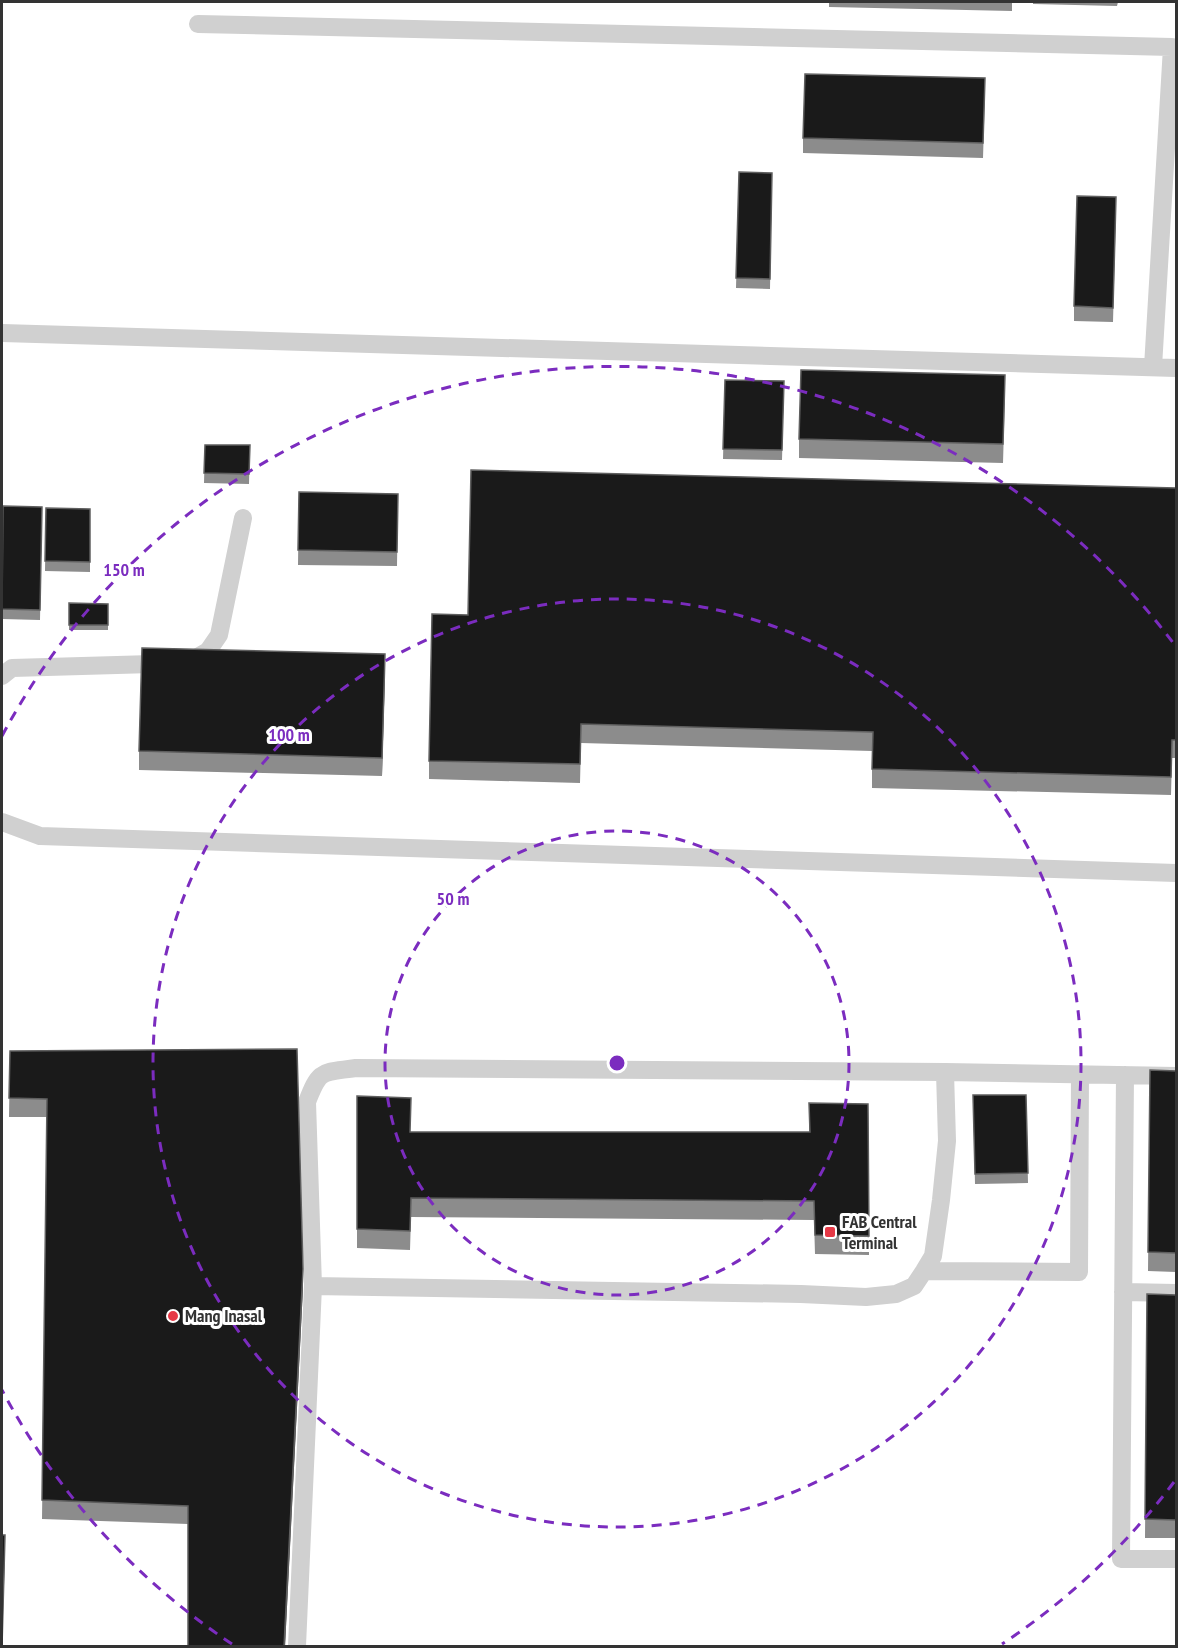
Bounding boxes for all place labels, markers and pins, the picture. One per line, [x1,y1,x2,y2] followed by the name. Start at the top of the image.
[607,1053,627,1073] centre of rings
[842,1210,917,1254] place label: FAB Central Terminal
[823,1225,837,1239] marker: FAB Central Terminal
[185,1304,263,1327] place label: Mang Inasal
[166,1309,180,1323] marker: Mang Inasal

